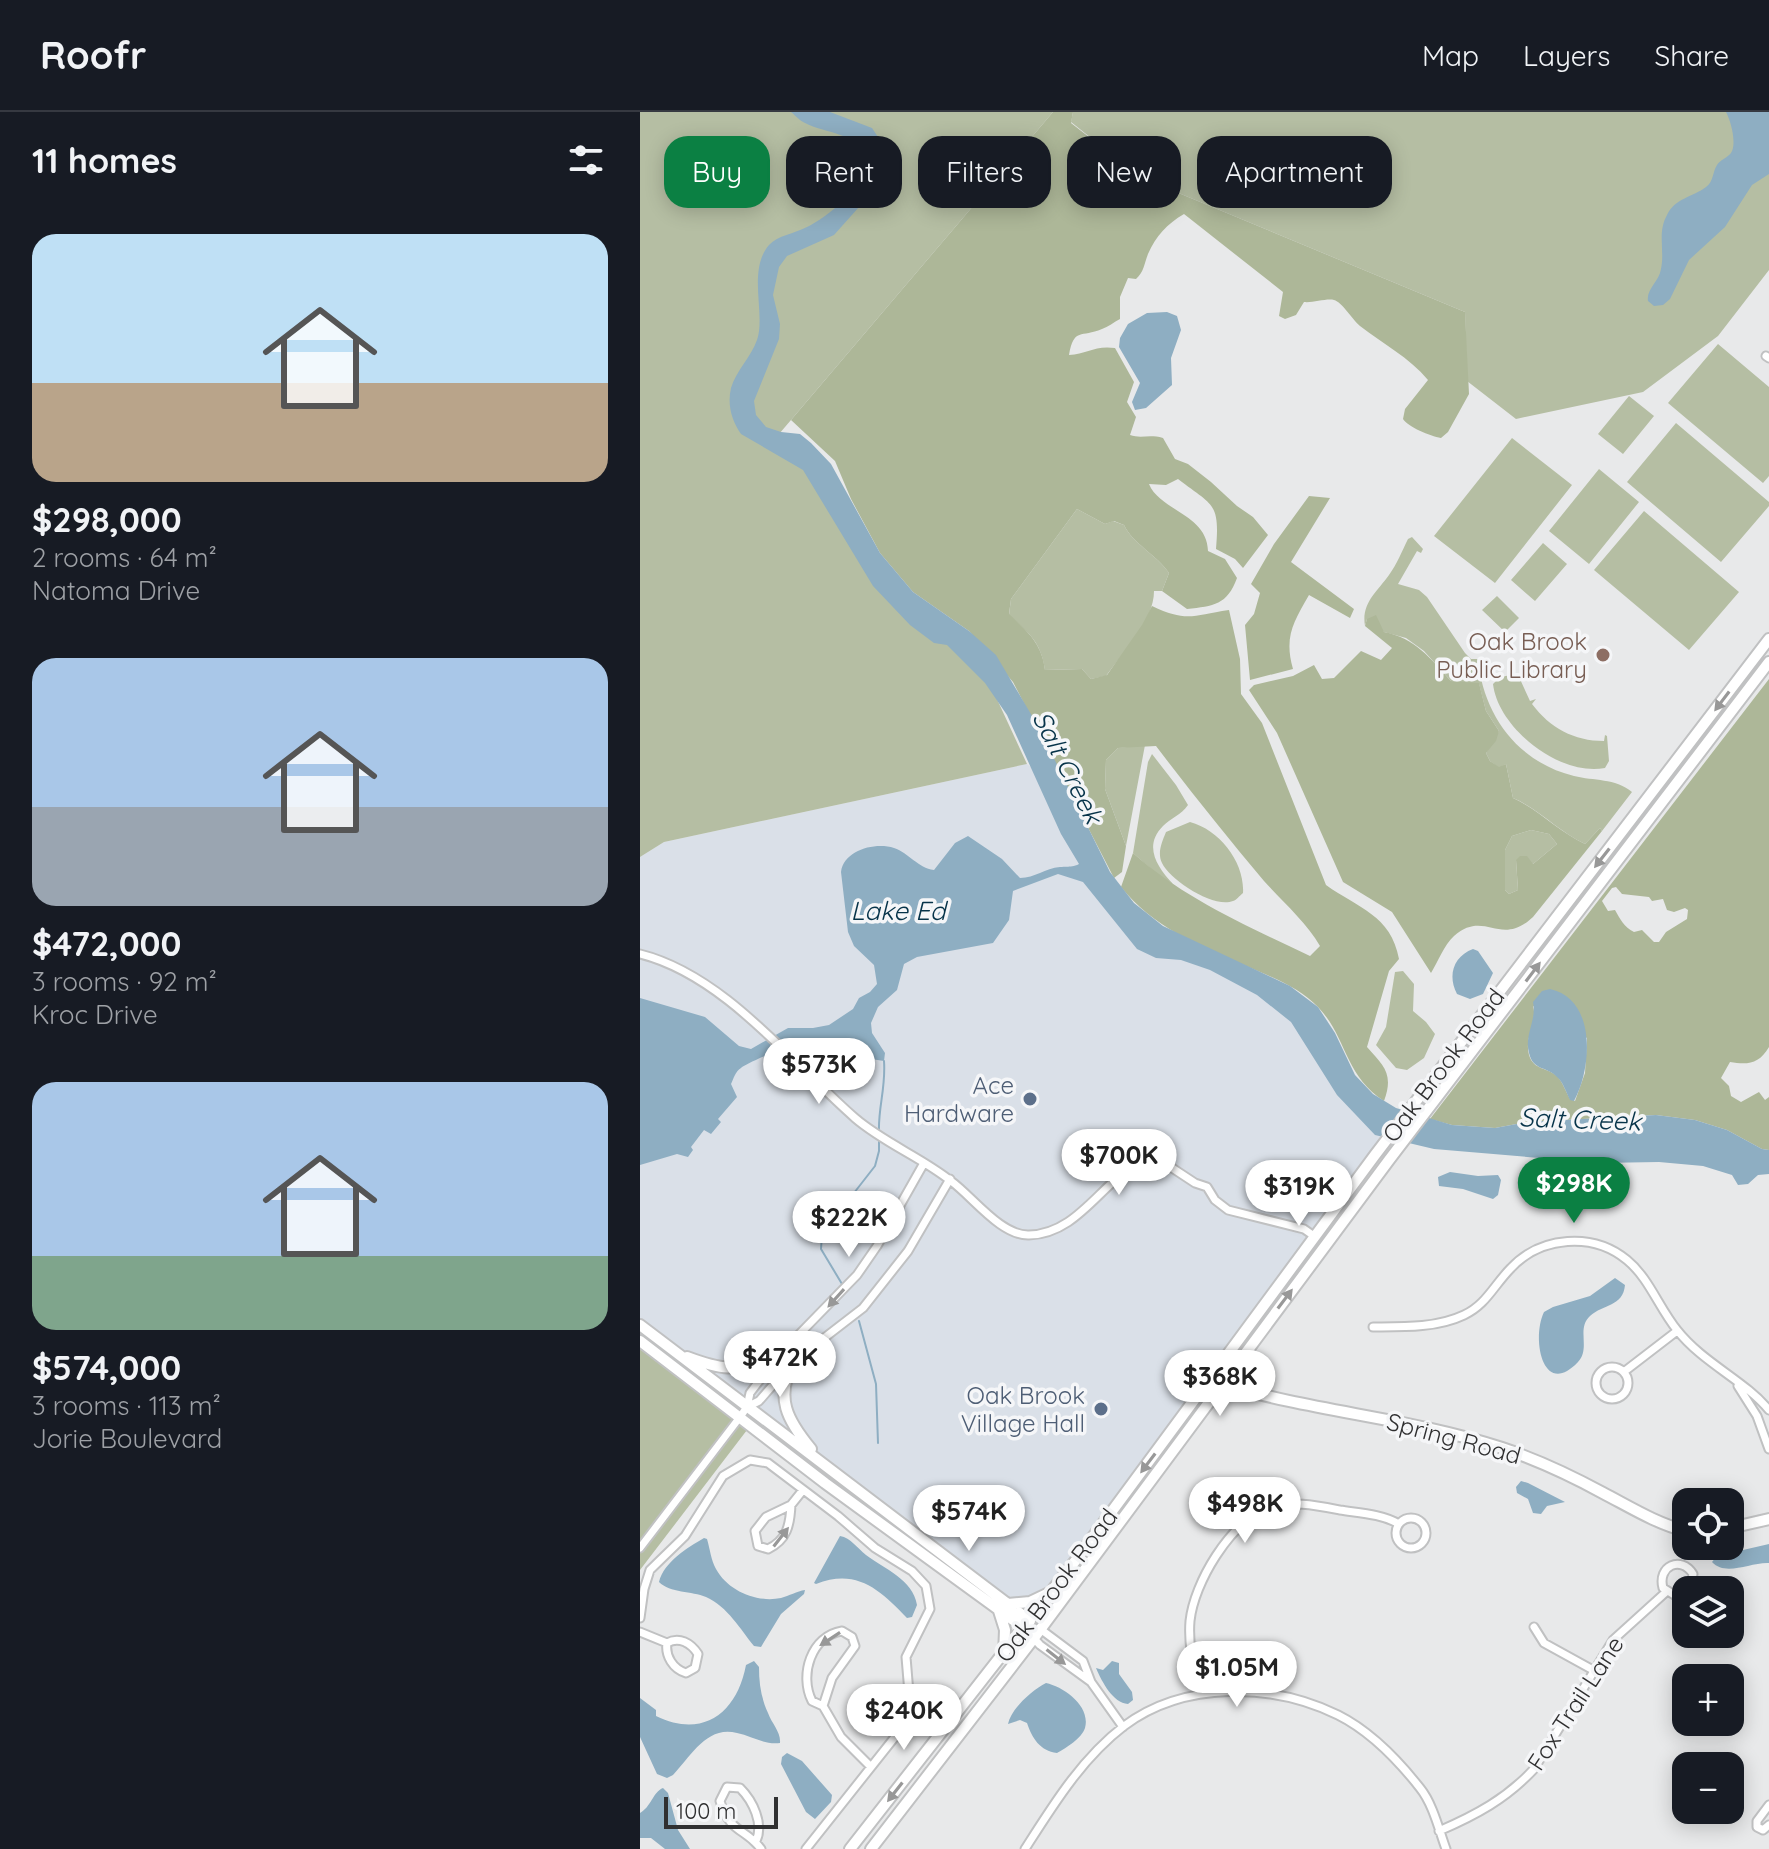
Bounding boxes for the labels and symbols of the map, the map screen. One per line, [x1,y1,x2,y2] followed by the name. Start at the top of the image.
[1436,626,1587,684] place label: Oak Brook Public Library
[1594,646,1612,664] marker: Oak Brook Public Library
[1714,691,1730,711] one-way arrow
[1026,705,1111,831] water label: Salt Creek
[1594,847,1610,868] one-way arrow
[850,894,949,927] water label: Lake Ed
[1524,962,1540,982] one-way arrow
[1375,982,1511,1148] street label: Oak Brook Road
[763,1038,875,1106] pin: $573K
[904,1070,1014,1128] place label: Ace Hardware
[1021,1090,1039,1108] marker: Ace Hardware
[1519,1100,1644,1138] water label: Salt Creek
[1063,1129,1175,1197] pin: $700K
[1518,1157,1630,1225] pin: $298K
[1243,1160,1355,1228] pin: $319K
[793,1191,905,1259] pin: $222K
[828,1288,845,1308] one-way arrow
[1277,1289,1293,1309] one-way arrow
[724,1331,836,1399] pin: $472K
[1164,1350,1276,1418] pin: $368K
[961,1380,1085,1438] place label: Oak Brook Village Hall
[1092,1400,1110,1418] marker: Oak Brook Village Hall
[1384,1406,1524,1470] street label: Spring Road
[1141,1453,1157,1474] one-way arrow
[1189,1477,1301,1545] pin: $498K
[913,1485,1025,1553] pin: $574K
[988,1502,1124,1668] street label: Oak Brook Road
[772,1527,788,1547] one-way arrow
[1520,1630,1630,1776] street label: Fox Trail Lane
[819,1631,840,1646] one-way arrow
[1172,1641,1302,1709] pin: $1.05M
[1046,1649,1066,1665] one-way arrow
[848,1684,960,1752] pin: $240K
[887,1781,904,1802] one-way arrow
[664,1793,778,1829] scale bar

